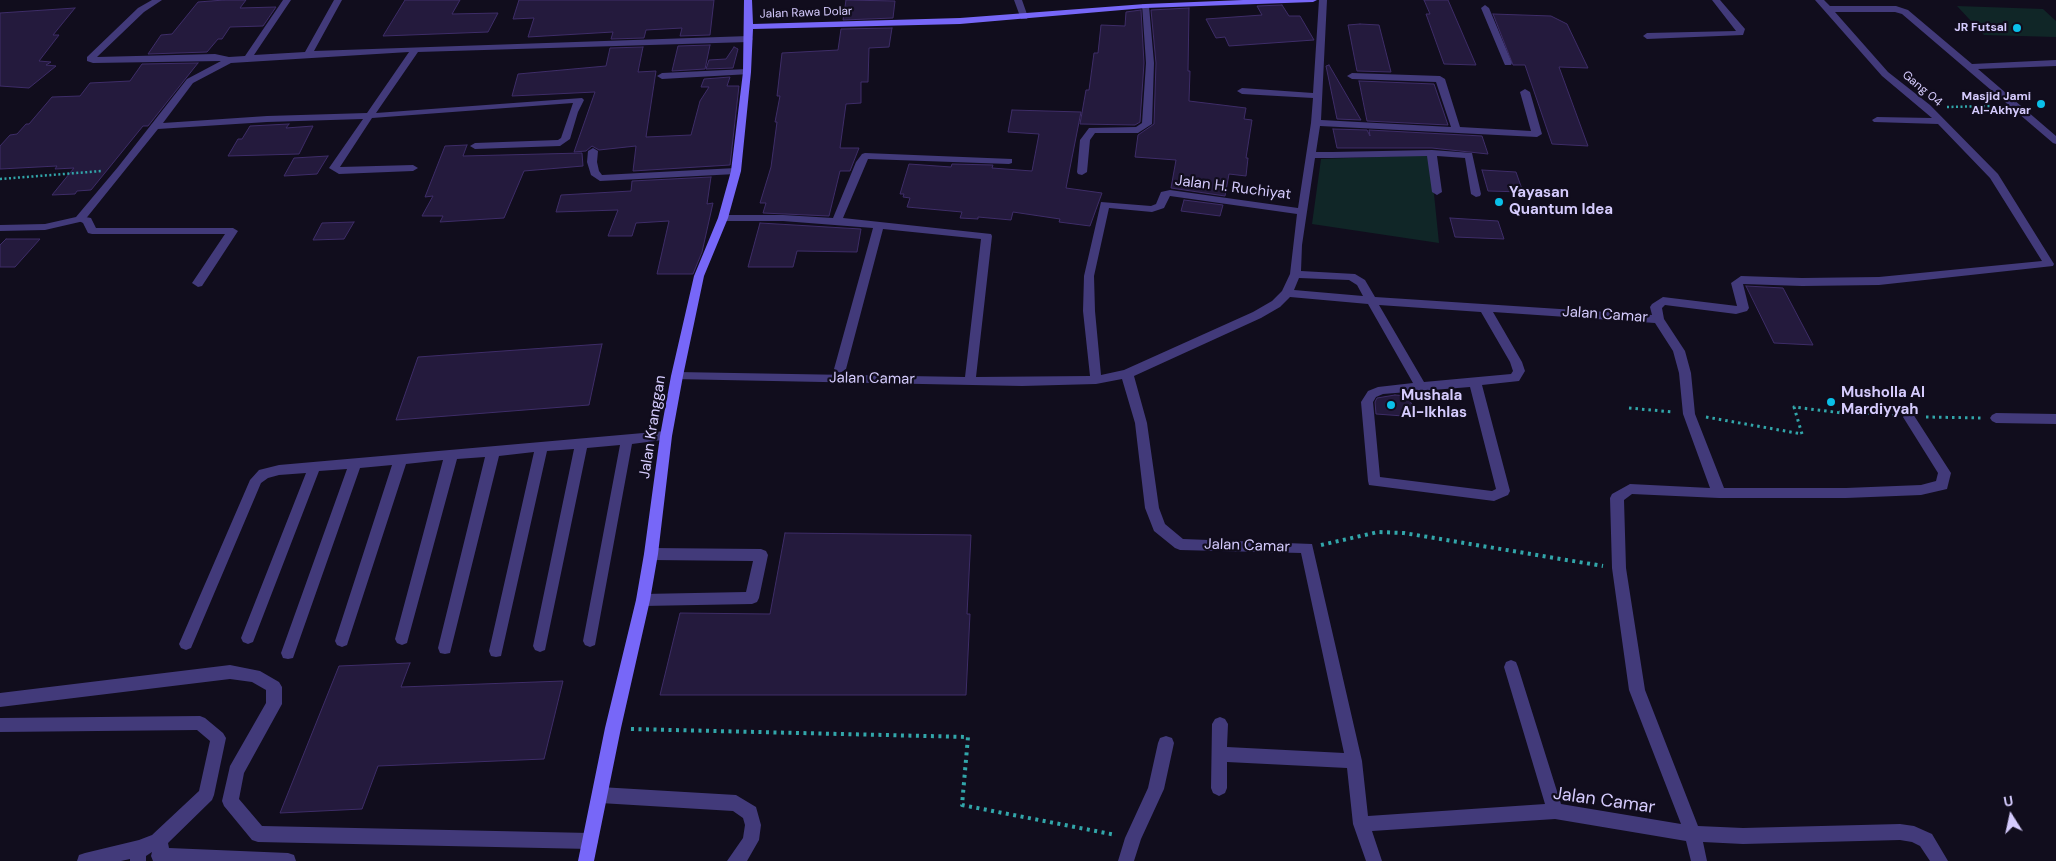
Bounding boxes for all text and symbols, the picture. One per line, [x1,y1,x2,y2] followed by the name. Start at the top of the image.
[759,4,853,22] street label: Jalan Rawa Dolar
[1954,21,2007,35] place label: JR Futsal
[2011,22,2023,34] marker: JR Futsal
[1899,68,1945,110] street label: Gang 04
[1962,90,2031,118] place label: Masjid Jami Al-Akhyar
[2035,98,2047,110] marker: Masjid Jami Al-Akhyar
[1174,172,1292,204] street label: Jalan H. Ruchiyat
[1509,184,1613,219] place label: Yayasan Quantum Idea
[1493,196,1505,208] marker: Yayasan Quantum Idea
[1562,303,1648,327] street label: Jalan Camar
[829,369,915,389] street label: Jalan Camar
[636,374,670,480] street label: Jalan Kranggan
[1841,384,1925,419] place label: Musholla Al Mardiyyah
[1401,387,1467,422] place label: Mushala Al-Ikhlas
[1825,396,1837,408] marker: Musholla Al Mardiyyah
[1385,399,1397,411] marker: Mushala Al-Ikhlas
[1204,536,1290,556] street label: Jalan Camar
[1552,783,1656,819] street label: Jalan Camar
[1986,791,2036,841] north arrow
[2002,792,2015,811] text: U

